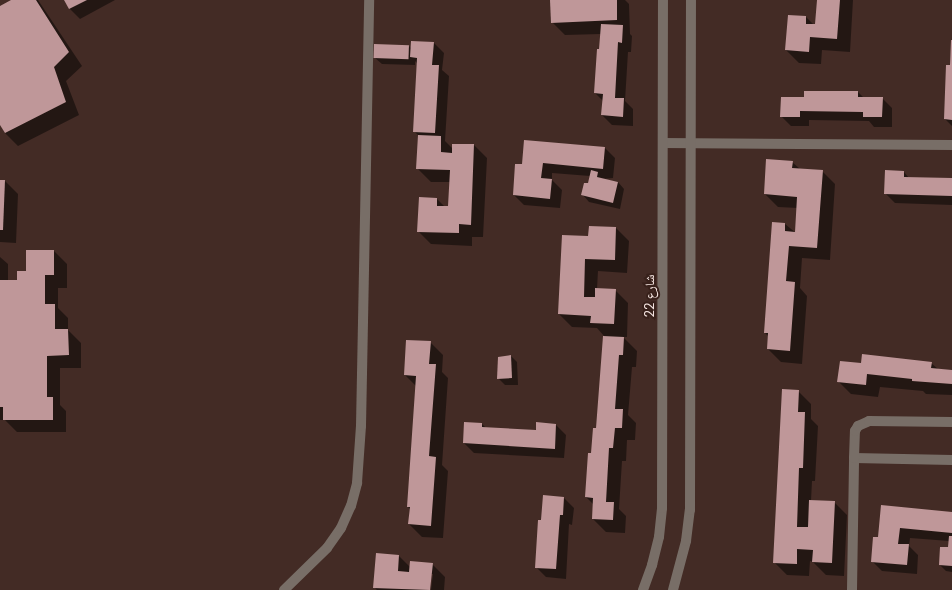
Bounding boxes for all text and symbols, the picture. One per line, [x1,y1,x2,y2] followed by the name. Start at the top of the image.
[642,274,658,318] street label: شارع 22

